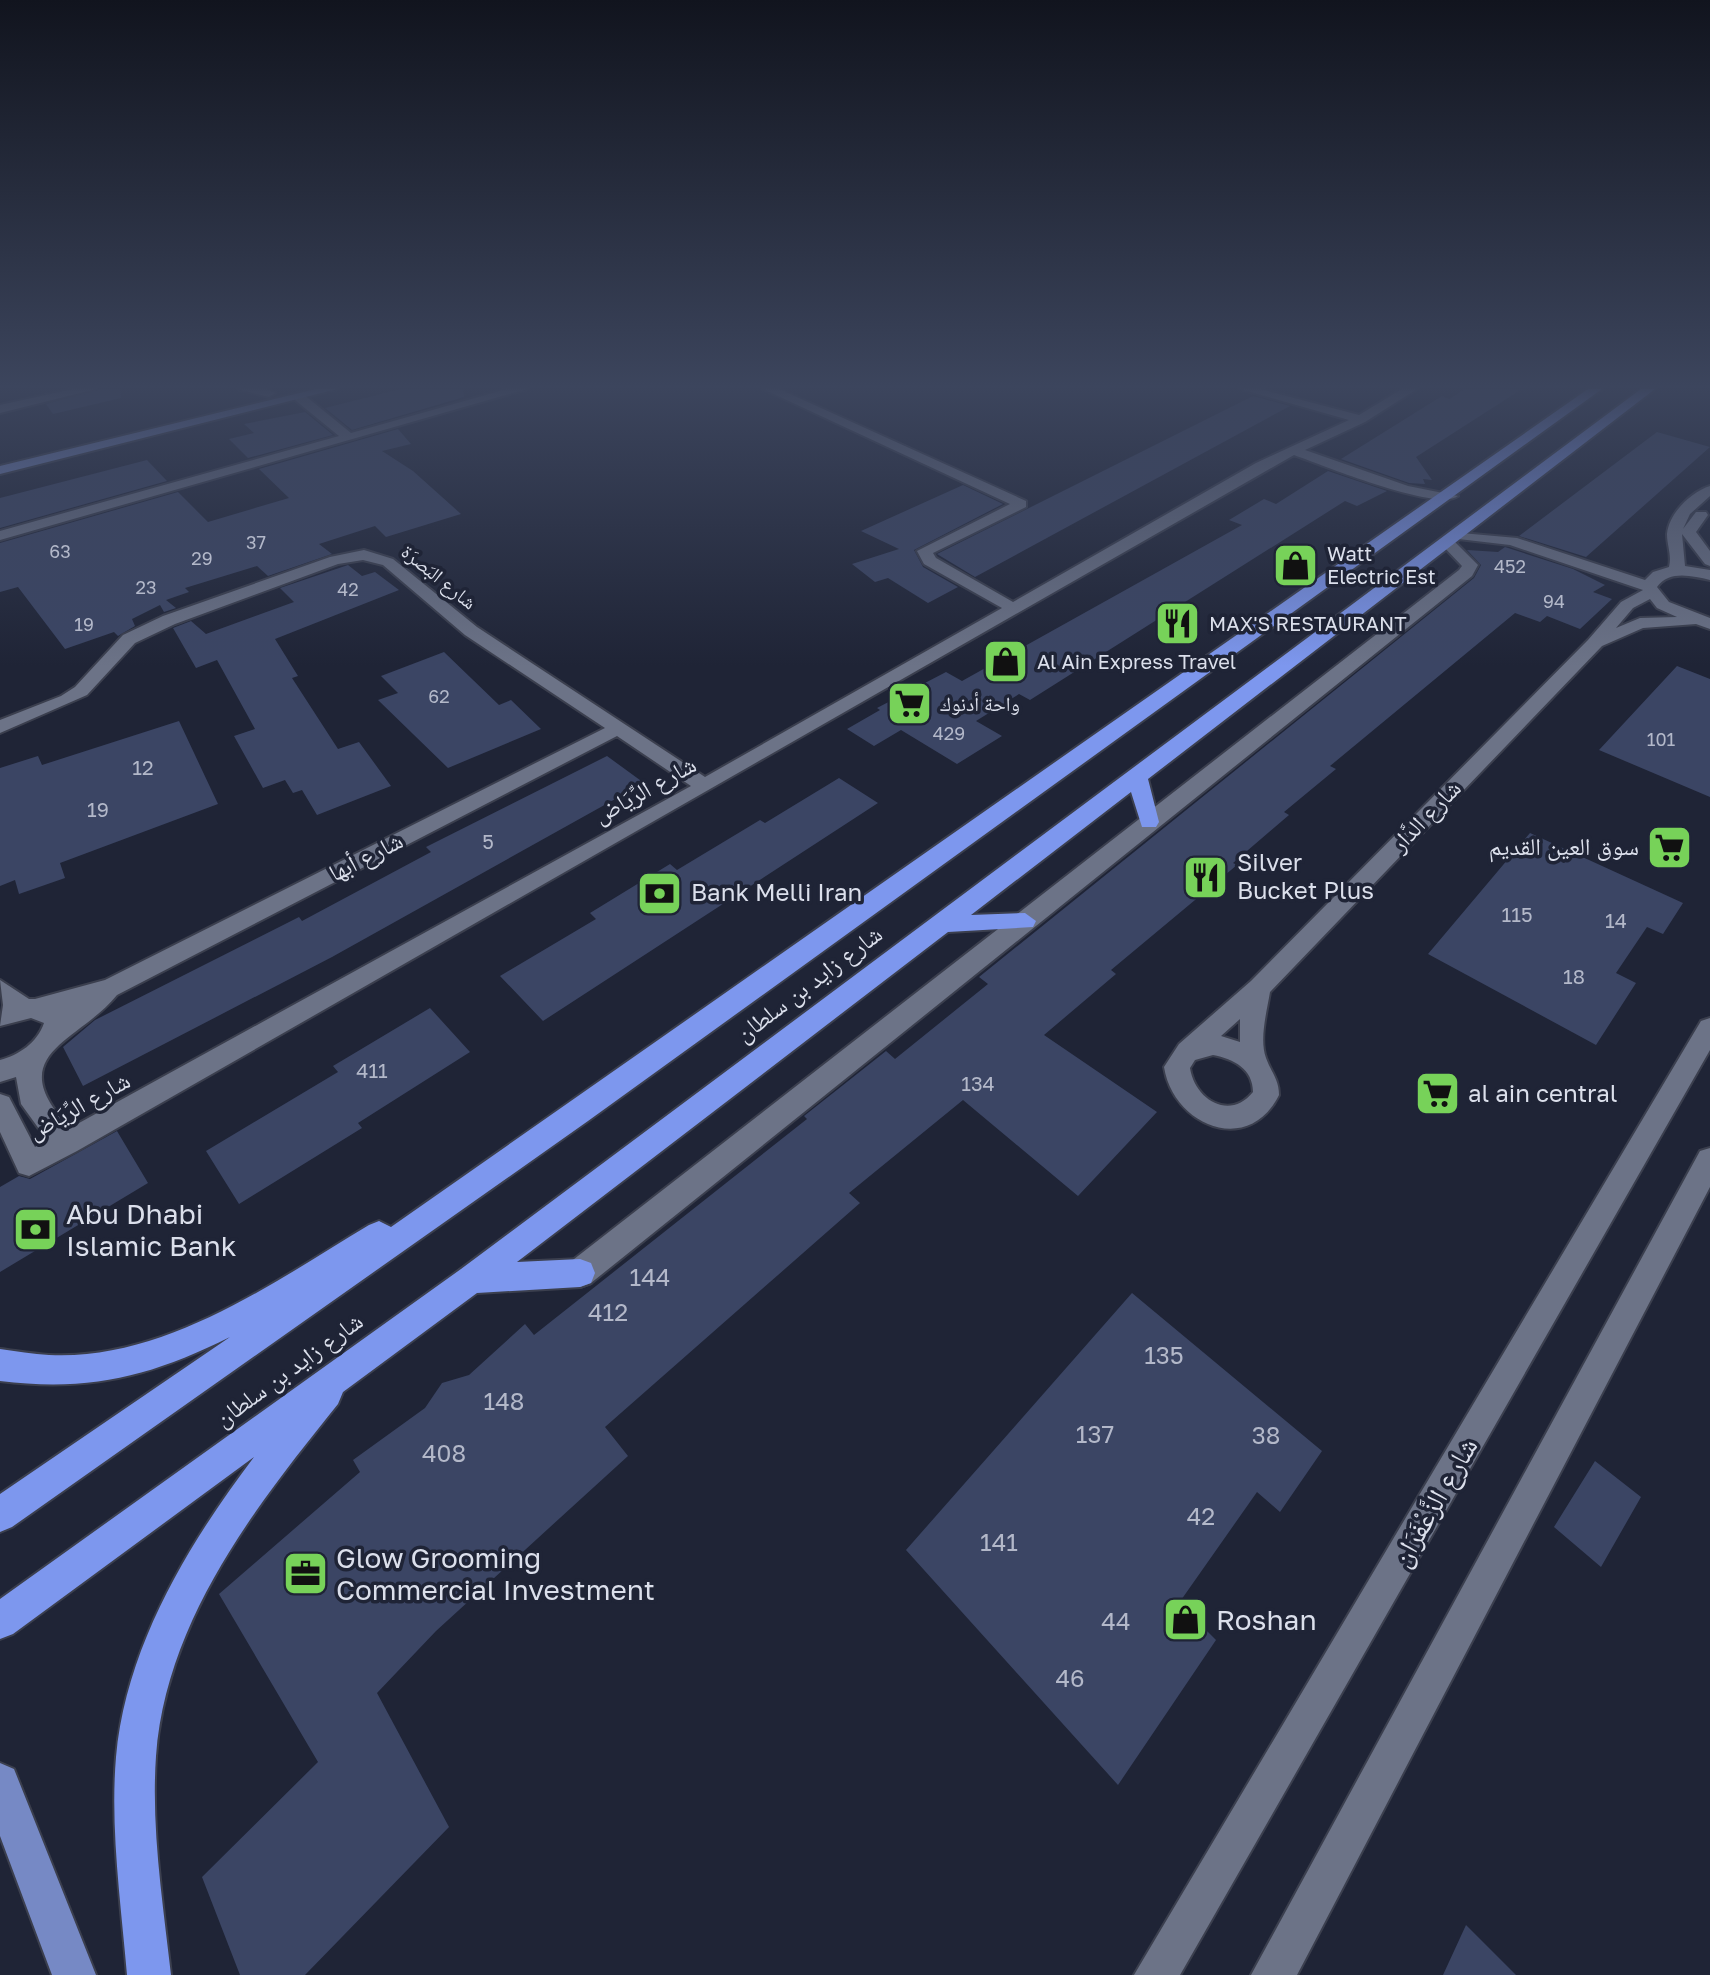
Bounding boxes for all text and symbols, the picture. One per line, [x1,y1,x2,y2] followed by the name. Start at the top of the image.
[246,531,266,553] house number: 37
[396,539,482,615] street label: شارع البَصرَة
[49,540,71,562] house number: 63
[1327,541,1436,588] place label: Watt Electric Est
[1272,542,1320,590] shop icon: Watt Electric Est
[191,547,213,569] house number: 29
[1494,555,1526,577] house number: 452
[136,576,156,598] house number: 23
[337,578,359,600] house number: 42
[1543,590,1565,612] house number: 94
[1154,600,1202,648] restaurant icon: MAX'S RESTAURANT
[1209,611,1407,635] place label: MAX'S RESTAURANT
[74,613,94,635] house number: 19
[982,638,1030,686] shop icon: Al Ain Express Travel
[1037,649,1236,673] place label: Al Ain Express Travel
[885,680,933,728] supermarket icon: واحة أدنوك
[428,685,450,707] house number: 62
[940,691,1020,715] place label: واحة أدنوك
[933,722,965,744] house number: 429
[1647,728,1676,750] house number: 101
[588,749,702,830] street label: شارع الرِّيَاض
[132,755,154,779] house number: 12
[1383,773,1468,859] street label: شارع الدَّار
[87,797,109,821] house number: 19
[1646,823,1694,871] supermarket icon: سوق العين القديم
[323,825,408,888] street label: شارع أبها
[482,829,494,853] house number: 5
[1489,831,1639,863] place label: سوق العين القديم
[1237,847,1374,904] place label: Silver Bucket Plus
[1182,853,1230,901] restaurant icon: Silver Bucket Plus
[636,869,684,917] bank icon: Bank Melli Iran
[691,877,862,906] place label: Bank Melli Iran
[1502,902,1533,926] house number: 115
[1605,908,1627,932] house number: 14
[729,918,888,1049] street label: شارع زايد بن سلطان
[1563,964,1585,988] house number: 18
[356,1058,388,1082] house number: 411
[22,1065,136,1146] street label: شارع الرِّيَاض
[1413,1070,1461,1118] supermarket icon: al ain central
[961,1071,995,1095] house number: 134
[1468,1078,1617,1107] place label: al ain central
[66,1197,237,1262] place label: Abu Dhabi Islamic Bank
[11,1206,59,1254] bank icon: Abu Dhabi Islamic Bank
[630,1262,670,1291] house number: 144
[588,1297,628,1326] house number: 412
[208,1305,369,1434] street label: شارع زايد بن سلطان
[1144,1340,1184,1369] house number: 135
[484,1386,524,1415] house number: 148
[1076,1419,1114,1448] house number: 137
[1252,1420,1280,1449] house number: 38
[1383,1431,1485,1573] street label: شارع الزَّعْفَرَان
[422,1438,466,1467] house number: 408
[1187,1501,1215,1530] house number: 42
[980,1527,1018,1556] house number: 141
[336,1541,655,1606] place label: Glow Grooming Commercial Investment
[281,1550,329,1598] office icon: Glow Grooming Commercial Investment
[1161,1596,1209,1644] shop icon: Roshan
[1216,1603,1317,1636] place label: Roshan
[1101,1606,1131,1635] house number: 44
[1055,1663,1085,1692] house number: 46

